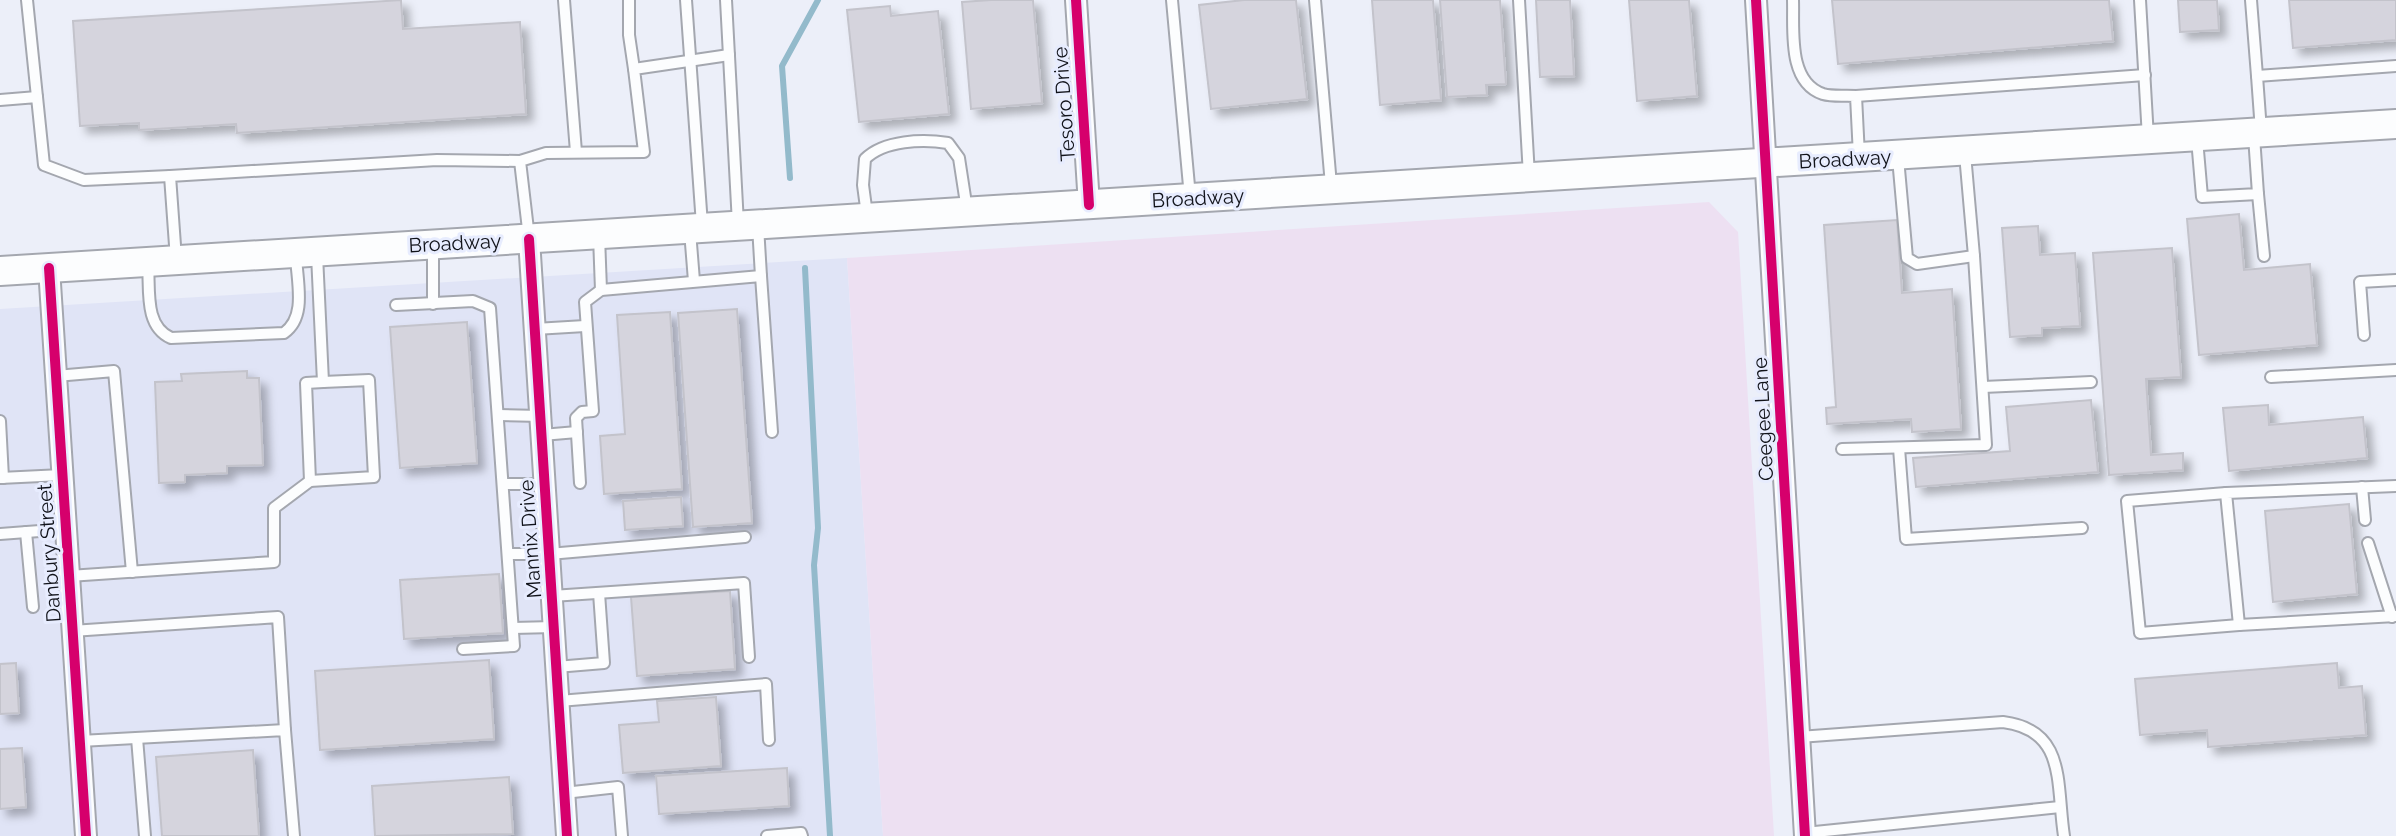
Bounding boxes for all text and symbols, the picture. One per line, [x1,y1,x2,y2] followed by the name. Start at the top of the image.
[1048,46,1080,162] street label: Tesoro Drive
[1798,145,1892,173] street label: Broadway
[1151,184,1245,212] street label: Broadway
[408,229,502,257] street label: Broadway
[1748,356,1778,482] street label: Ceegee Lane
[514,479,546,599] street label: Mannix Drive
[32,483,66,623] street label: Danbury Street

